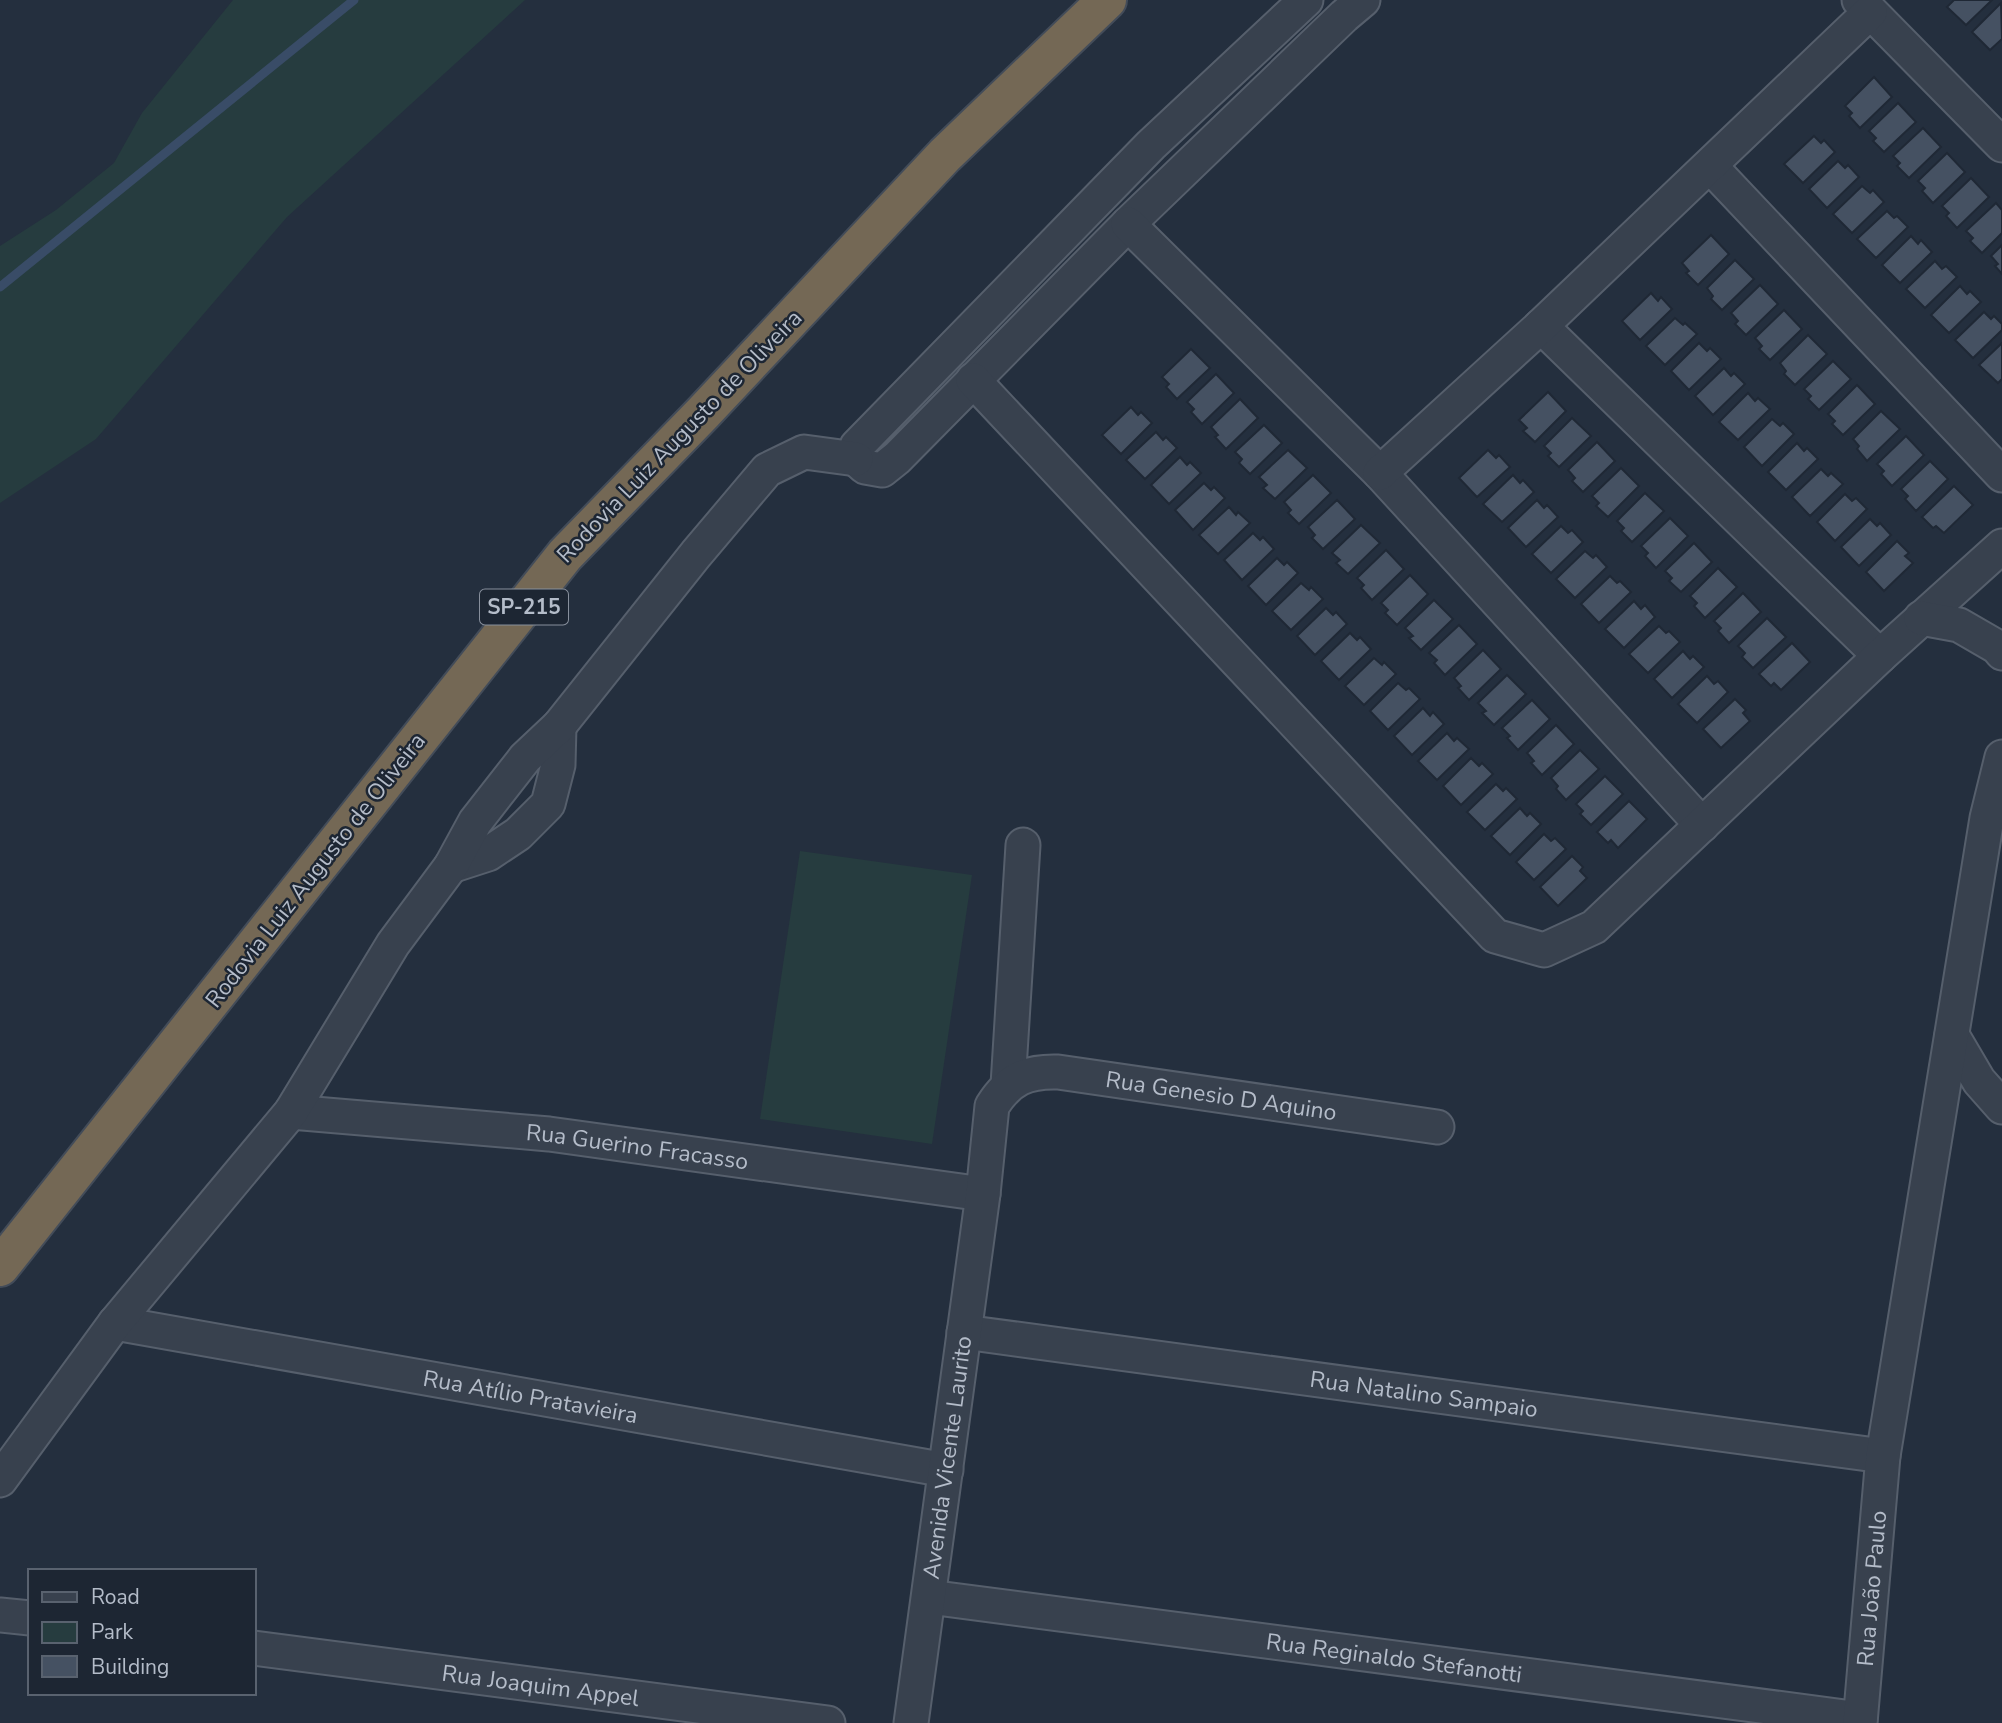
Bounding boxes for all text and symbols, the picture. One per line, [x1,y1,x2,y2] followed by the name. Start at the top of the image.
[550,303,809,570] street label: Rodovia Luiz Augusto de Oliveira
[480,590,568,624] road number: SP-215
[198,726,433,1014] street label: Rodovia Luiz Augusto de Oliveira
[1104,1064,1339,1128] street label: Rua Genesio D Aquino
[525,1117,750,1177] street label: Rua Guerino Fracasso
[916,1334,980,1581] street label: Avenida Vicente Laurito
[421,1363,640,1431] street label: Rua Atílio Pratavieira
[1308,1364,1540,1425] street label: Rua Natalino Sampaio
[1850,1509,1894,1668] street label: Rua João Paulo
[28,1569,256,1695] legend
[91,1583,140,1611] text: Road
[91,1618,133,1646] text: Park
[1264,1626,1524,1691] street label: Rua Reginaldo Stefanotti
[91,1653,169,1681] text: Building
[440,1658,641,1714] street label: Rua Joaquim Appel

